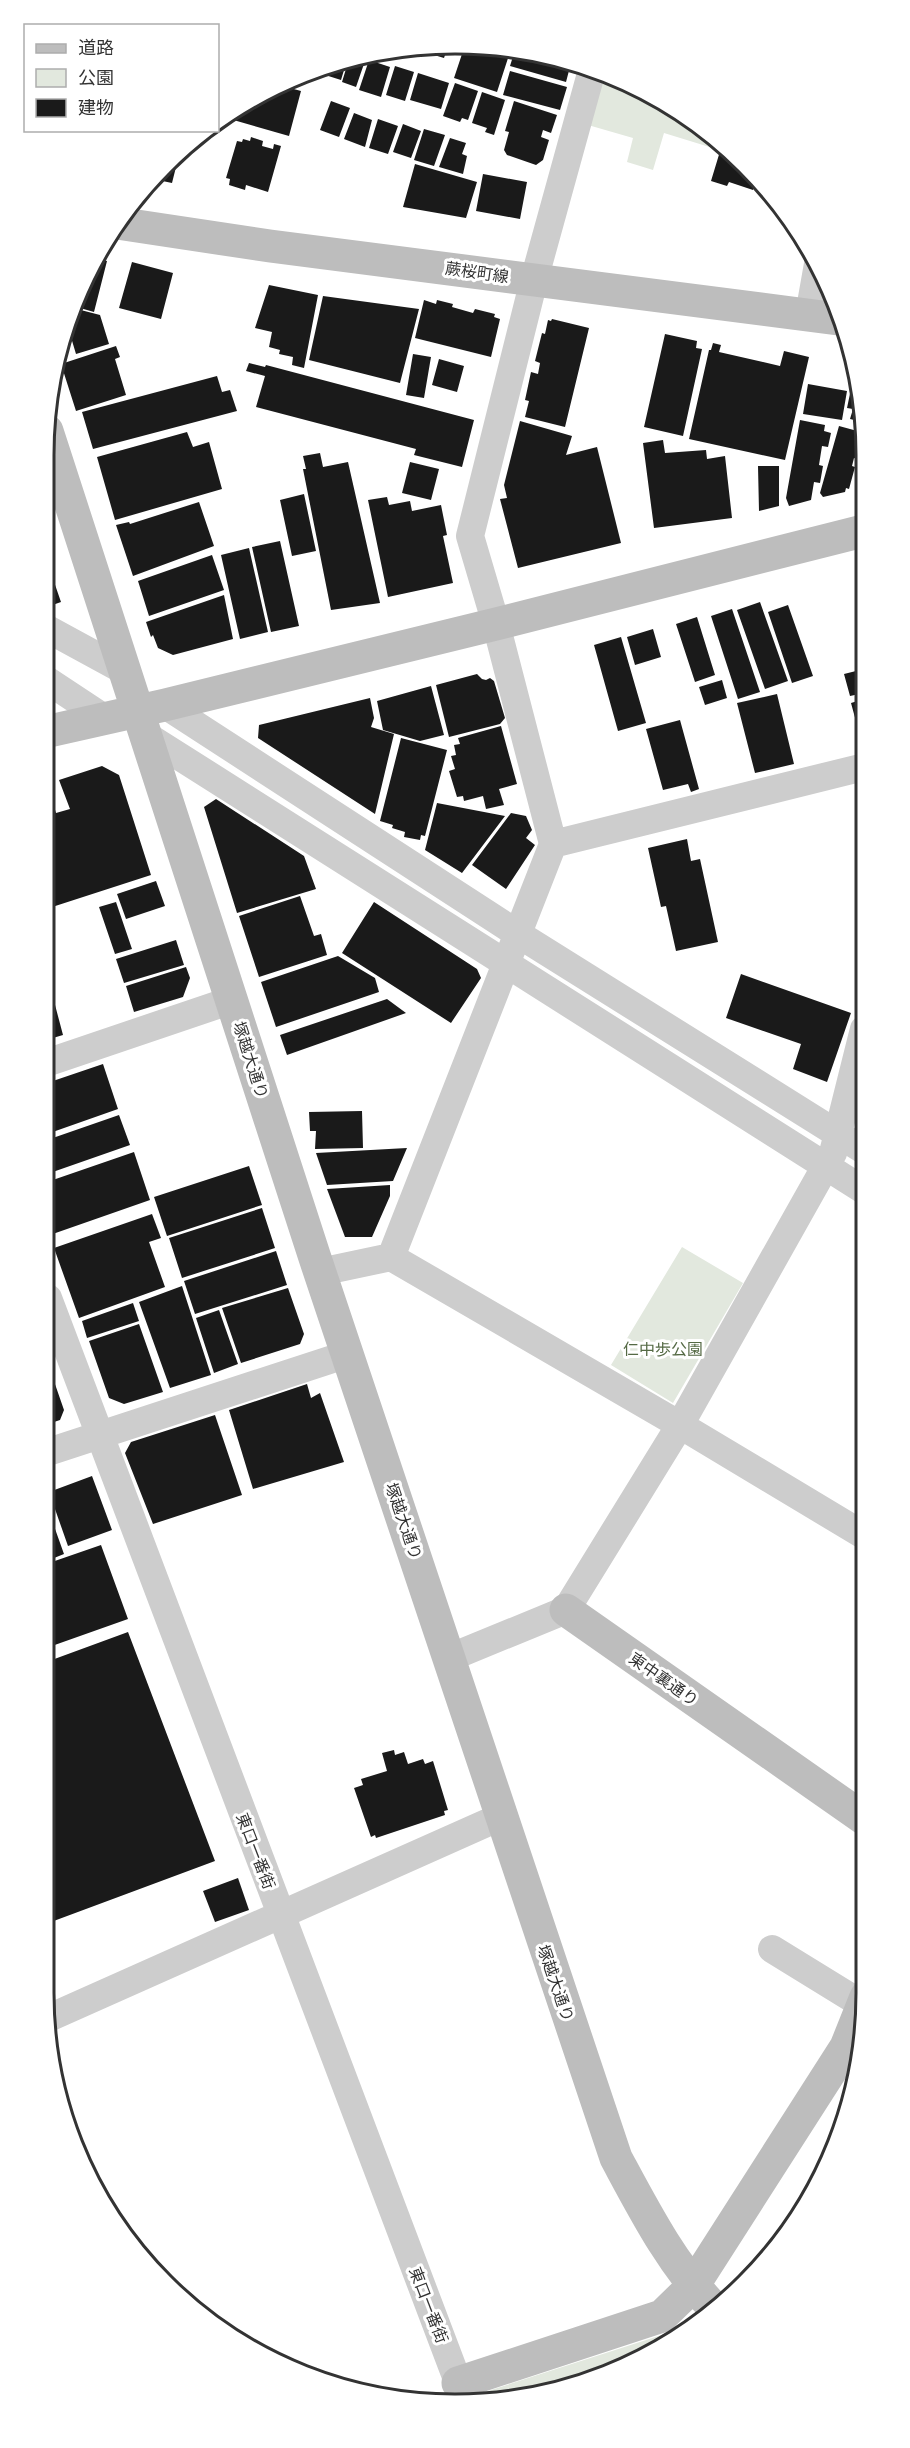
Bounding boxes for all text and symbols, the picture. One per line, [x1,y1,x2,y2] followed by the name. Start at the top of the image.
[24,24,219,132] legend
[78,35,114,59] text: 道路
[78,65,114,89] text: 公園
[78,95,114,119] text: 建物
[444,257,510,287] street label: 蕨桜町線
[228,1019,274,1101] street label: 塚越大通り
[623,1338,703,1360] park label: 仁中歩公園
[381,1480,427,1562] street label: 塚越大通り
[625,1647,703,1711] street label: 東中裏通り
[231,1810,281,1892] street label: 東口一番街
[533,1942,579,2024] street label: 塚越大通り
[404,2264,454,2346] street label: 東口一番街

